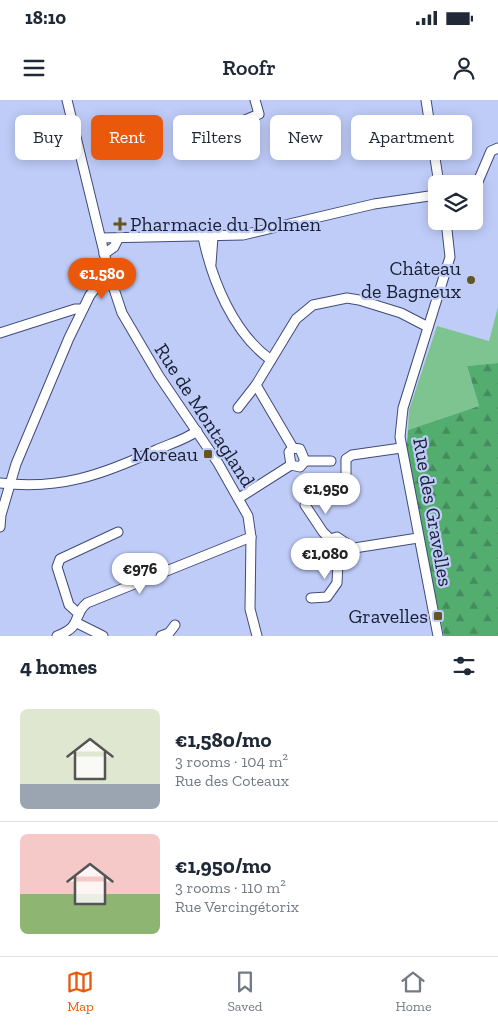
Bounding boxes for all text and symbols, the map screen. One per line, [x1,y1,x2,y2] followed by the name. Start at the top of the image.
[25,6,66,29] text: 18:10
[20,54,48,82] icon: menu
[222,54,276,81] text: Roofr
[450,54,478,82] icon: person
[15,115,81,160] chip: Buy
[91,115,163,160] chip: Rent
[173,115,260,160] chip: Filters
[270,115,341,160] chip: New
[351,115,472,160] chip: Apartment
[428,175,483,230] map controls
[428,175,483,230] button: layers
[130,212,322,236] place label: Pharmacie du Dolmen
[114,218,126,230] marker: Pharmacie du Dolmen
[361,256,461,303] place label: Château de Bagneux
[61,258,143,300] pin: €1,580
[79,264,125,283] text: €1,580
[465,274,477,286] marker: Château de Bagneux
[150,339,260,491] street label: Rue de Montagland
[408,436,458,588] street label: Rue des Gravelles
[132,442,198,466] place label: Moreau
[202,448,214,460] marker: Moreau
[285,472,367,515] pin: €1,950
[303,479,349,498] text: €1,950
[284,538,366,580] pin: €1,080
[302,544,348,563] text: €1,080
[110,552,170,595] pin: €976
[123,559,157,578] text: €976
[349,604,428,628] place label: Gravelles
[432,610,444,622] marker: Gravelles
[450,652,478,680] icon: filters
[20,654,97,679] text: 4 homes
[175,727,271,752] text: €1,580/mo
[60,729,120,789] icon: home
[175,752,288,771] text: 3 rooms · 104 m²
[175,771,289,790] text: Rue des Coteaux
[175,853,271,878] text: €1,950/mo
[60,854,120,914] icon: home
[175,878,286,897] text: 3 rooms · 110 m²
[175,897,299,916] text: Rue Vercingétorix
[66,968,94,1015] tab: Map
[227,968,263,1015] tab: Saved
[395,968,432,1015] tab: Home

